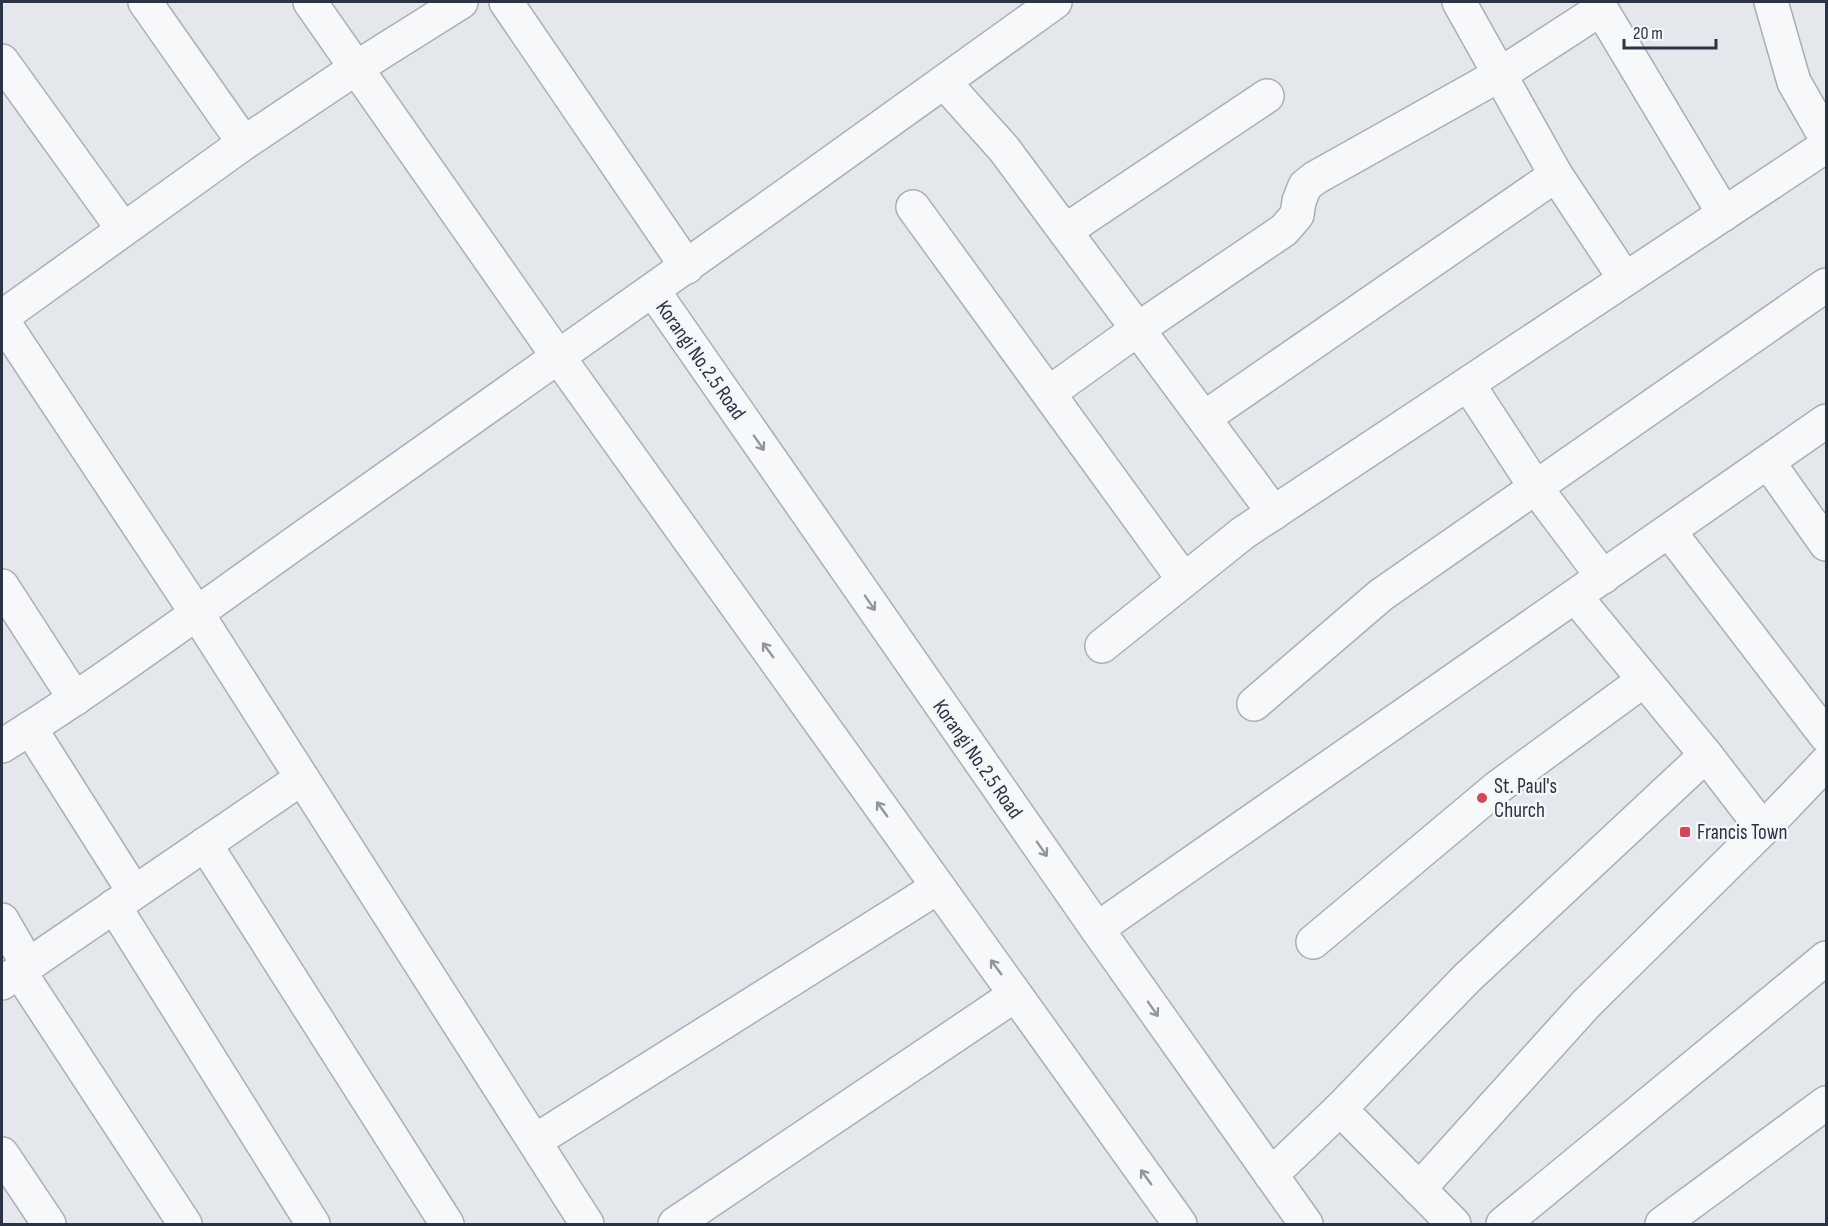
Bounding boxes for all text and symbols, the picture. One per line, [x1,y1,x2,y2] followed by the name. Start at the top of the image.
[1624,12,1716,50] scale bar
[1633,23,1663,44] text: 20 m
[650,296,751,425] street label: Korangi No.2.5 Road
[753,434,765,451] one-way arrow
[864,594,876,611] one-way arrow
[762,643,774,659] one-way arrow
[927,695,1028,824] street label: Korangi No.2.5 Road
[1494,774,1557,823] place label: St. Paul's Church
[1475,791,1489,805] marker: St. Paul's Church
[876,801,888,817] one-way arrow
[1697,820,1787,845] place label: Francis Town
[1678,825,1692,839] marker: Francis Town
[1036,841,1048,857] one-way arrow
[990,959,1002,976] one-way arrow
[1147,1001,1159,1017] one-way arrow
[1140,1169,1152,1185] one-way arrow

